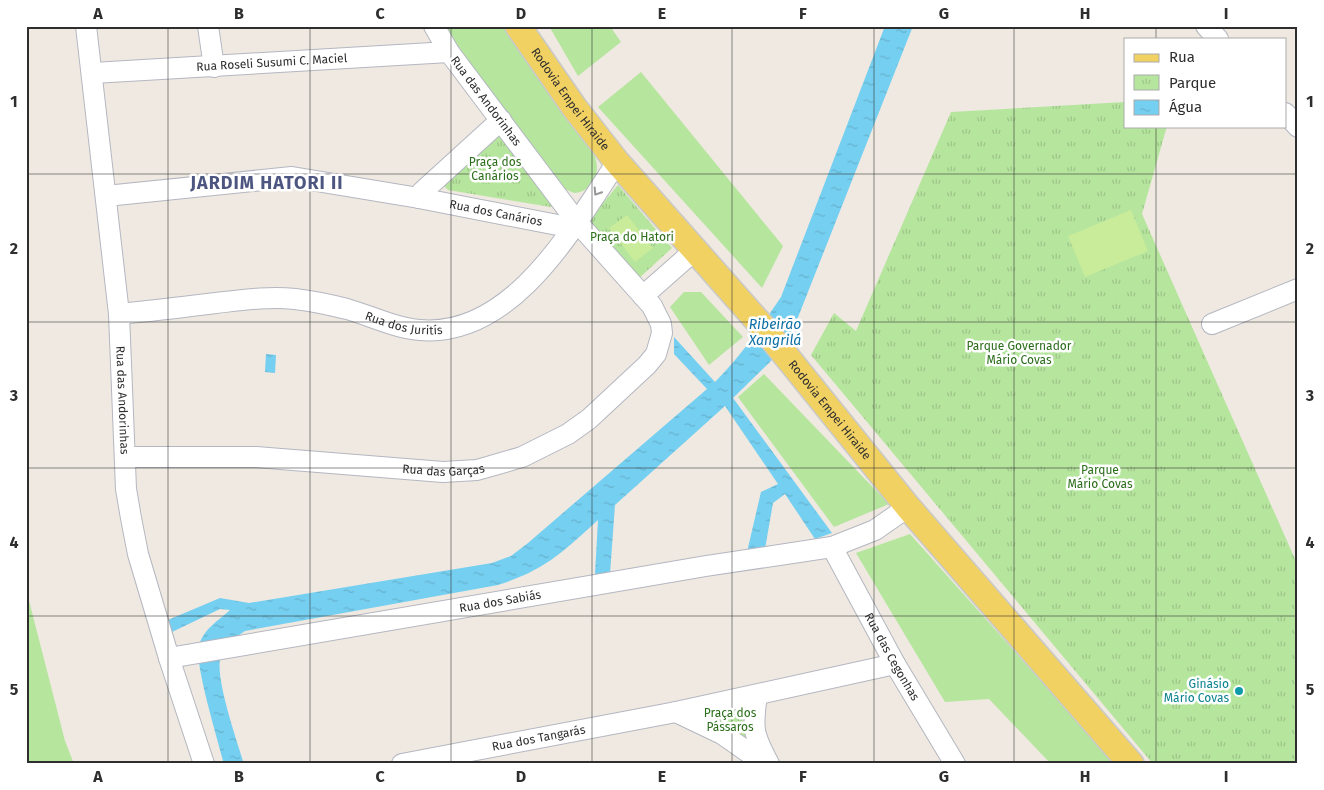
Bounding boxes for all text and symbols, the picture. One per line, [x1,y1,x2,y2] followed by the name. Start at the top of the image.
[92,4,103,23] text: A
[234,4,244,23] text: B
[375,4,385,23] text: C
[516,4,526,23] text: D
[658,4,666,23] text: E
[799,4,807,23] text: F
[939,4,949,23] text: G
[1080,4,1090,23] text: H
[1224,4,1228,23] text: I
[1124,38,1286,128] legend
[528,45,612,153] street label: Rodovia Empei Hiraide
[1169,48,1195,66] text: Rua
[196,51,348,74] street label: Rua Roseli Susumi C. Maciel
[448,53,524,149] street label: Rua das Andorinhas
[1169,74,1216,92] text: Parque
[10,92,18,111] text: 1
[1306,92,1314,111] text: 1
[1169,98,1202,116] text: Água
[469,155,522,183] park label: Praça dos Canários
[189,172,344,194] district label: JARDIM HATORI II
[594,186,603,196] one-way arrow
[448,197,544,229] street label: Rua dos Canários
[590,230,674,244] park label: Praça do Hatori
[10,239,18,258] text: 2
[1306,239,1314,258] text: 2
[363,309,444,337] street label: Rua dos Juritís
[748,316,801,349] water label: Ribeirão Xangrilá
[967,339,1072,367] park label: Parque Governador Mário Covas
[113,345,132,455] street label: Rua das Andorinhas
[785,357,874,462] street label: Rodovia Empei Hiraide
[9,386,18,405] text: 3
[1305,386,1314,405] text: 3
[402,461,487,479] street label: Rua das Garças
[1067,463,1133,491] park label: Parque Mário Covas
[9,533,19,552] text: 4
[1305,533,1315,552] text: 4
[458,587,542,615] street label: Rua dos Sabiás
[862,610,923,703] street label: Rua das Cegonhas
[1164,677,1229,705] place label: Ginásio Mário Covas
[10,680,19,699] text: 5
[1306,680,1315,699] text: 5
[1233,685,1245,697] marker: Ginásio Mário Covas
[704,706,757,734] park label: Praça dos Pássaros
[491,722,587,754] street label: Rua dos Tangarás
[92,767,103,786] text: A
[234,767,244,786] text: B
[375,767,385,786] text: C
[516,767,526,786] text: D
[658,767,666,786] text: E
[799,767,807,786] text: F
[939,767,949,786] text: G
[1080,767,1090,786] text: H
[1224,767,1228,786] text: I

